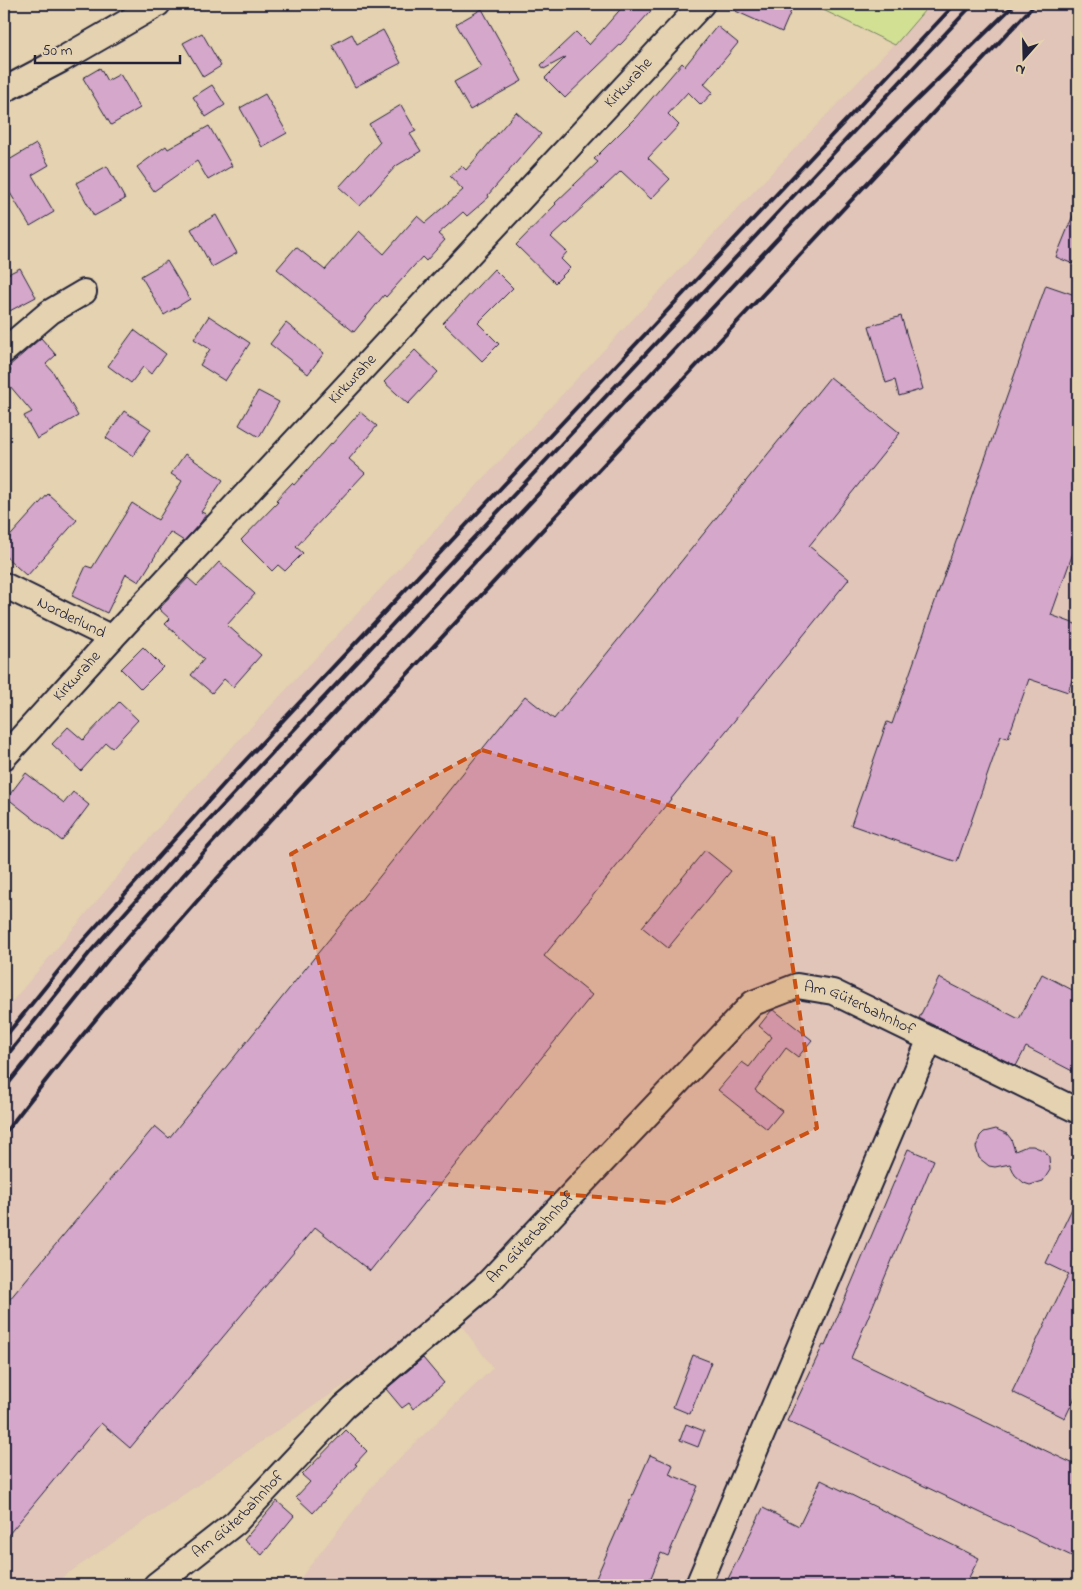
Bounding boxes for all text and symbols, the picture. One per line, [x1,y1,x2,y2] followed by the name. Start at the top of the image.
[35,32,180,64] scale bar
[1000,32,1050,82] north arrow
[42,40,73,62] text: 50 m
[599,52,659,114] street label: Kirkwrahe
[1012,57,1028,80] text: N
[323,348,383,410] street label: Kirkwrahe
[33,591,110,645] street label: Norderlund
[48,645,107,707] street label: Kirkwrahe
[802,975,919,1042] street label: Am Güterbahnhof
[481,1186,581,1289] street label: Am Güterbahnhof
[187,1466,290,1564] street label: Am Güterbahnhof

